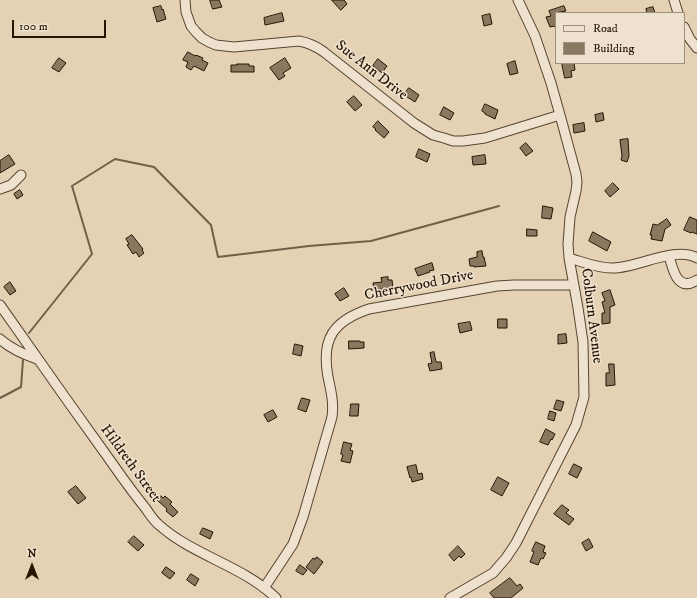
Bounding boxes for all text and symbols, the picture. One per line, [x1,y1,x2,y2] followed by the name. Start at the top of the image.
[14,12,108,38] scale bar
[555,12,685,64] legend
[19,19,48,34] text: 100 m
[593,21,618,36] text: Road
[331,37,411,105] street label: Sue Ann Drive
[593,41,634,56] text: Building
[363,267,475,305] street label: Cherrywood Drive
[576,267,606,365] street label: Colburn Avenue
[96,422,164,506] street label: Hildreth Street
[12,546,52,586] north arrow
[27,547,37,561] text: N

